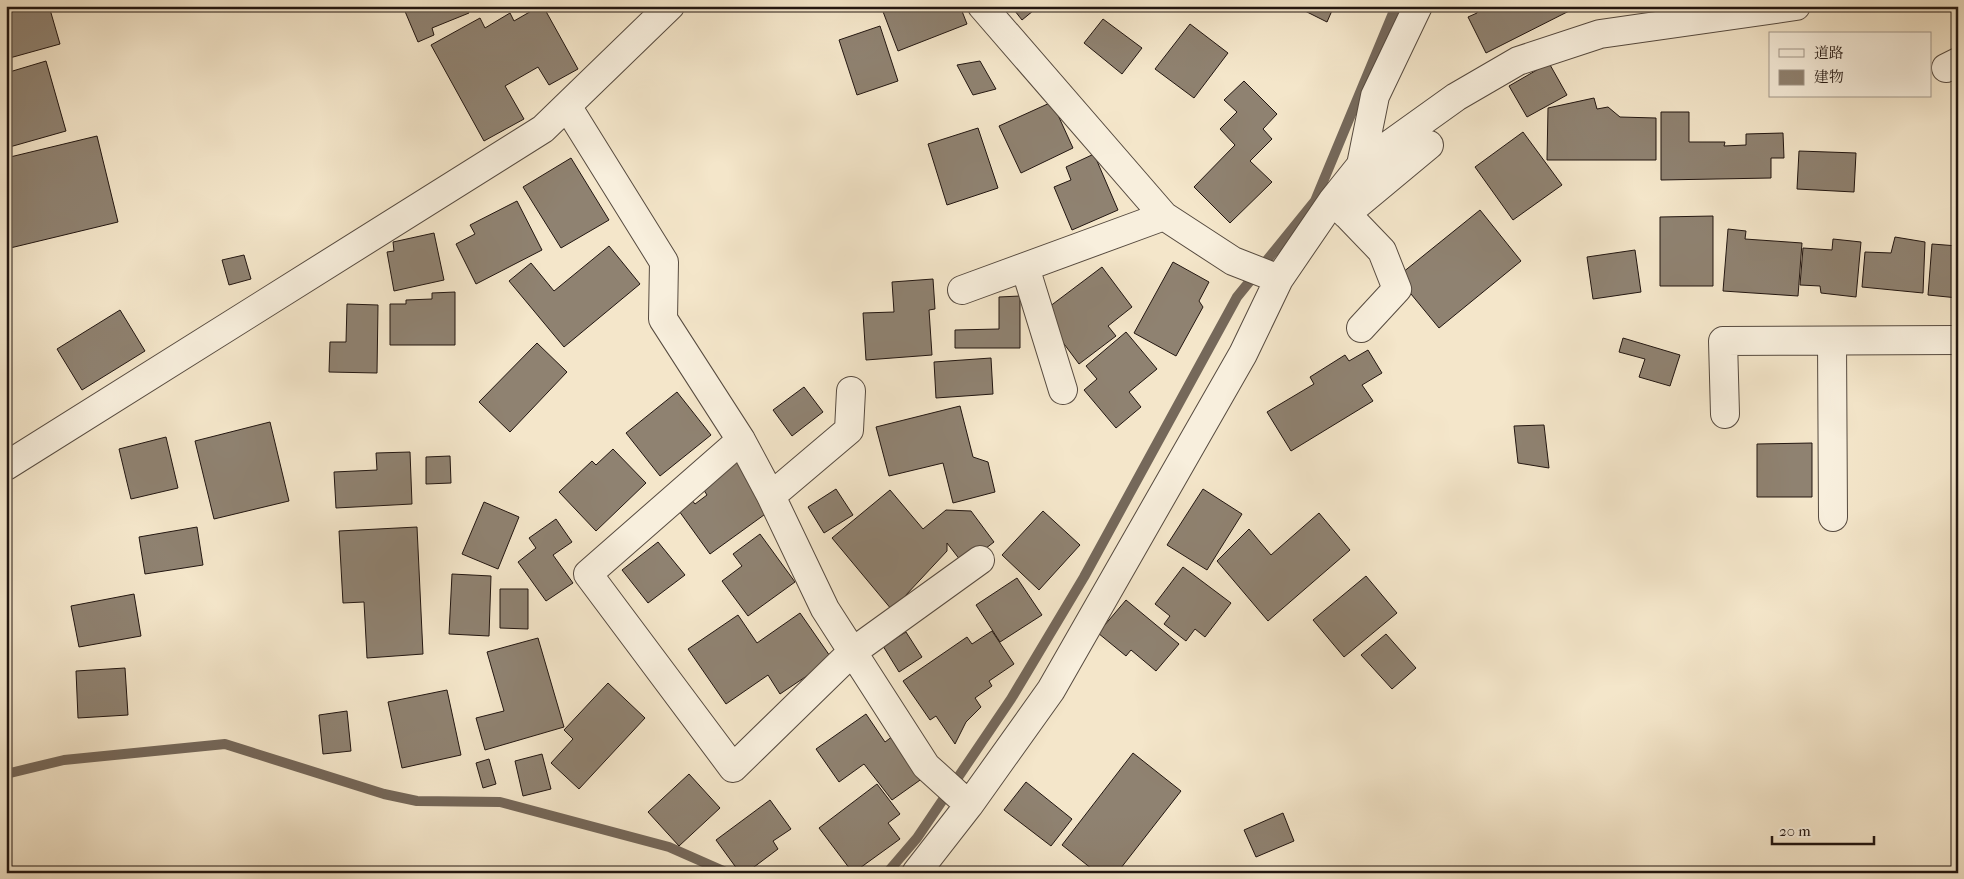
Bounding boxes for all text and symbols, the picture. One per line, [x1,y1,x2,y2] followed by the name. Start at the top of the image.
[1769,32,1932,98] legend
[1814,44,1844,62] text: 道路
[1814,68,1844,86] text: 建物
[1772,814,1874,846] scale bar
[1779,822,1811,840] text: 20 m

